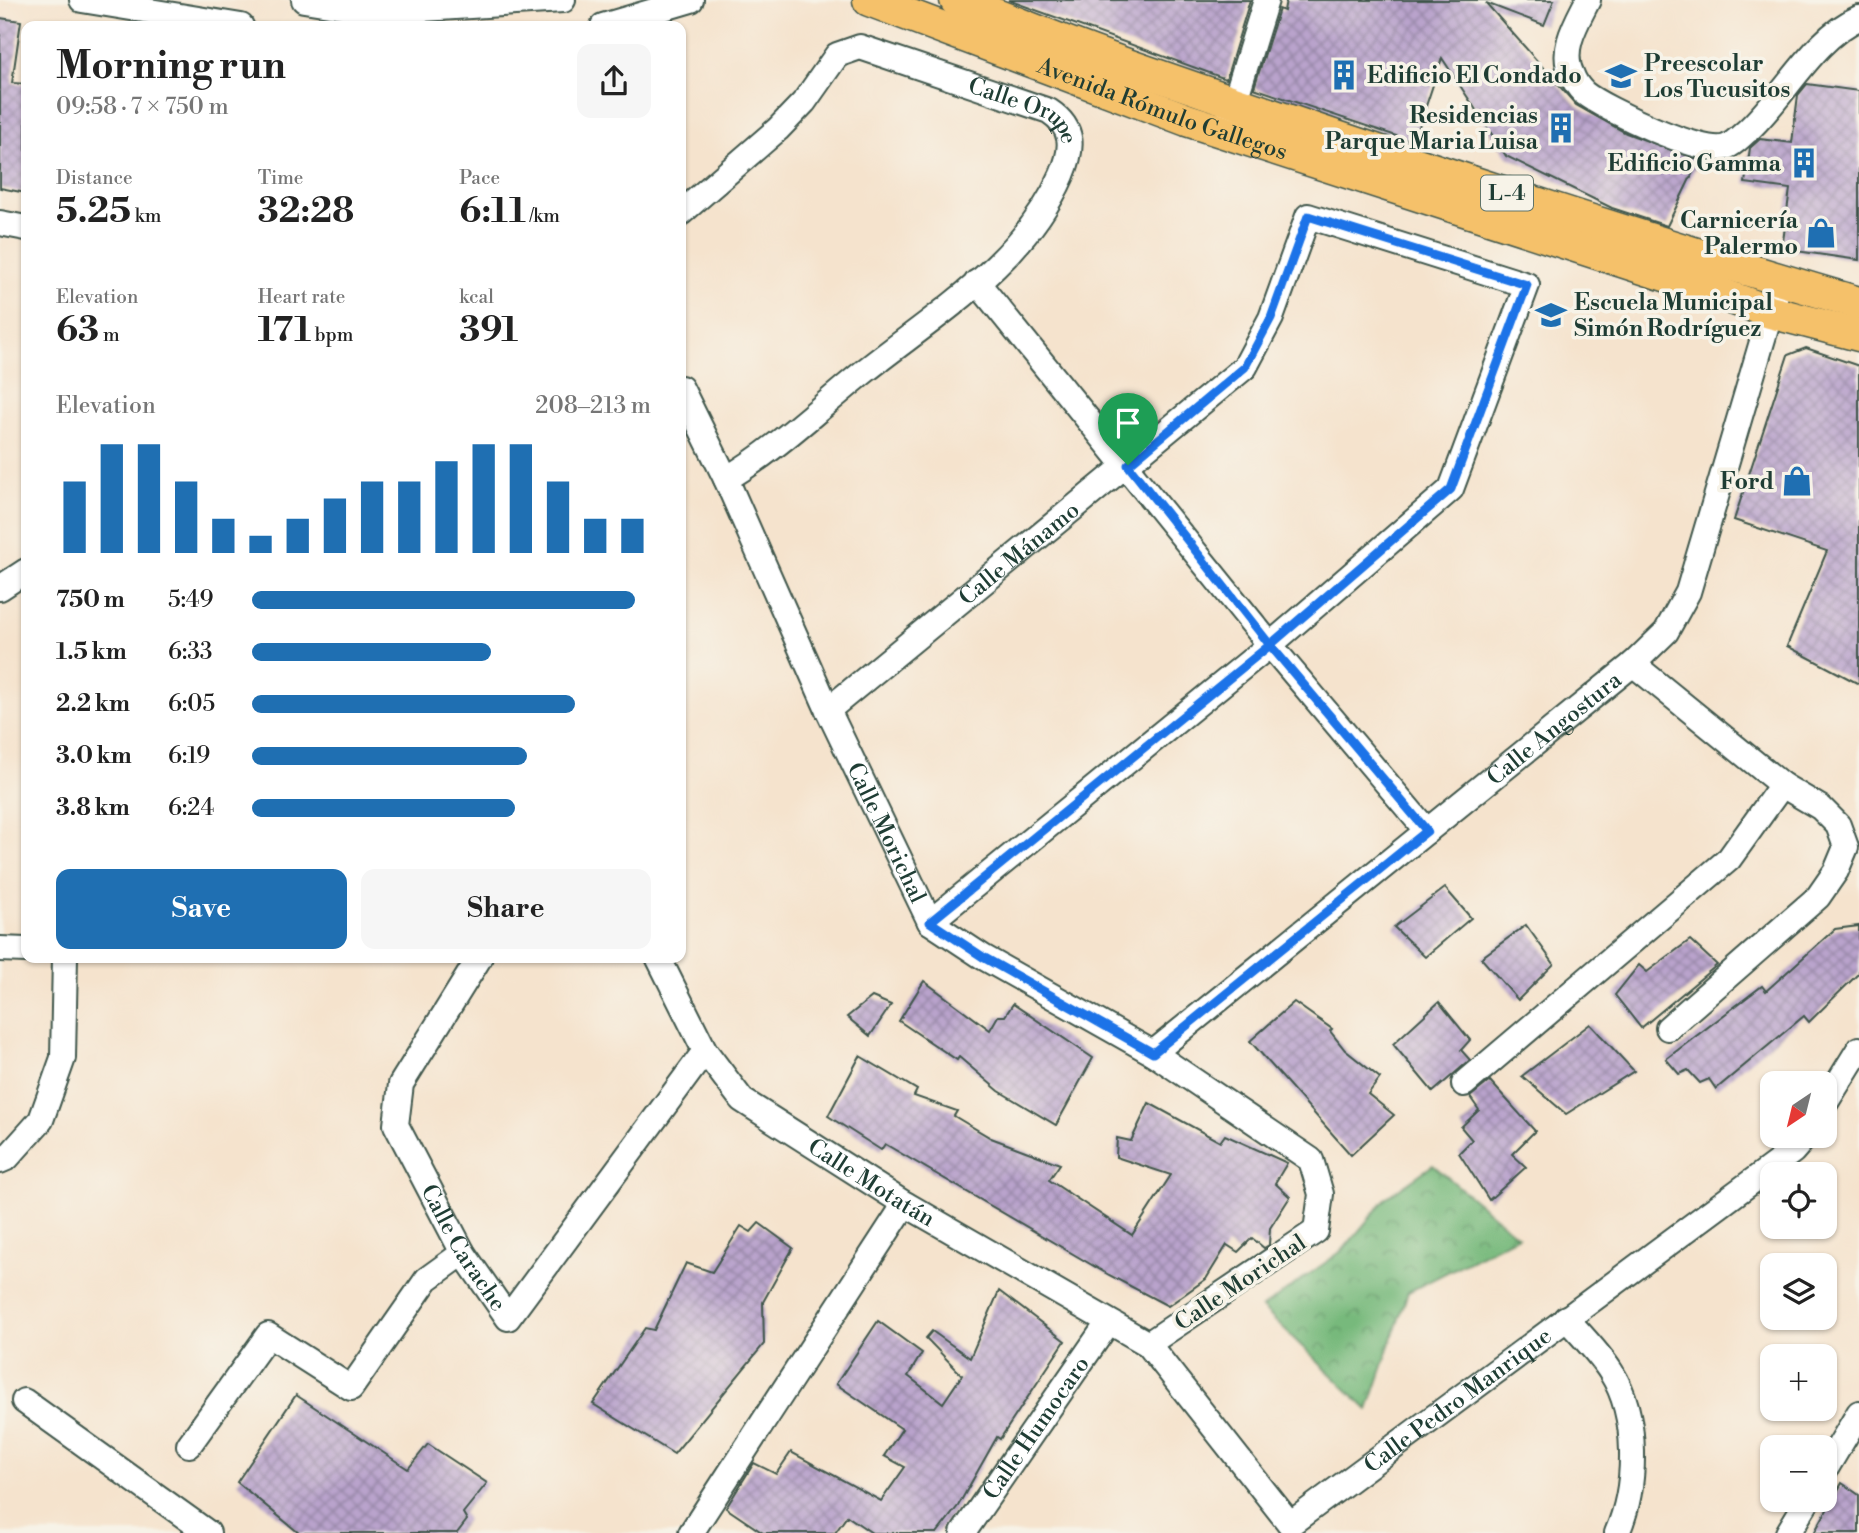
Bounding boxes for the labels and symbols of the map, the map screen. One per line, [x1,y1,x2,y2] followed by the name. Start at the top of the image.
[1644,50,1791,104] place label: Preescolar Los Tucusitos
[1032,51,1291,167] street label: Avenida Rómulo Gallegos
[1327,58,1361,92] building icon: Edificio El Condado
[1604,59,1638,93] school or university icon: Preescolar Los Tucusitos
[1367,62,1582,90] place label: Edificio El Condado
[964,72,1083,146] street label: Calle Orupe
[1325,102,1539,156] place label: Residencias Parque Maria Luisa
[1544,111,1578,145] building icon: Residencias Parque Maria Luisa
[1787,146,1821,180] building icon: Edificio Gamma
[1608,150,1782,178] place label: Edificio Gamma
[1481,176,1533,210] road number: L-4
[1680,207,1799,261] place label: Carnicería Palermo
[1804,216,1838,250] shop icon: Carnicería Palermo
[1574,289,1773,343] place label: Escuela Municipal Simón Rodríguez
[1534,298,1568,332] school or university icon: Escuela Municipal Simón Rodríguez
[1098,393,1158,465] pin
[1780,464,1814,498] shop icon: Ford
[1720,468,1774,496] place label: Ford
[953,496,1085,612] street label: Calle Mánamo
[1482,666,1628,792] street label: Calle Angostura
[840,758,932,908] street label: Calle Morichal
[1760,1071,1838,1148] north arrow
[802,1133,940,1233] street label: Calle Motatán
[414,1180,512,1317] street label: Calle Carache
[1170,1229,1312,1337] street label: Calle Morichal
[1359,1322,1557,1479] street label: Calle Pedro Manrique
[977,1351,1096,1505] street label: Calle Humocaro

